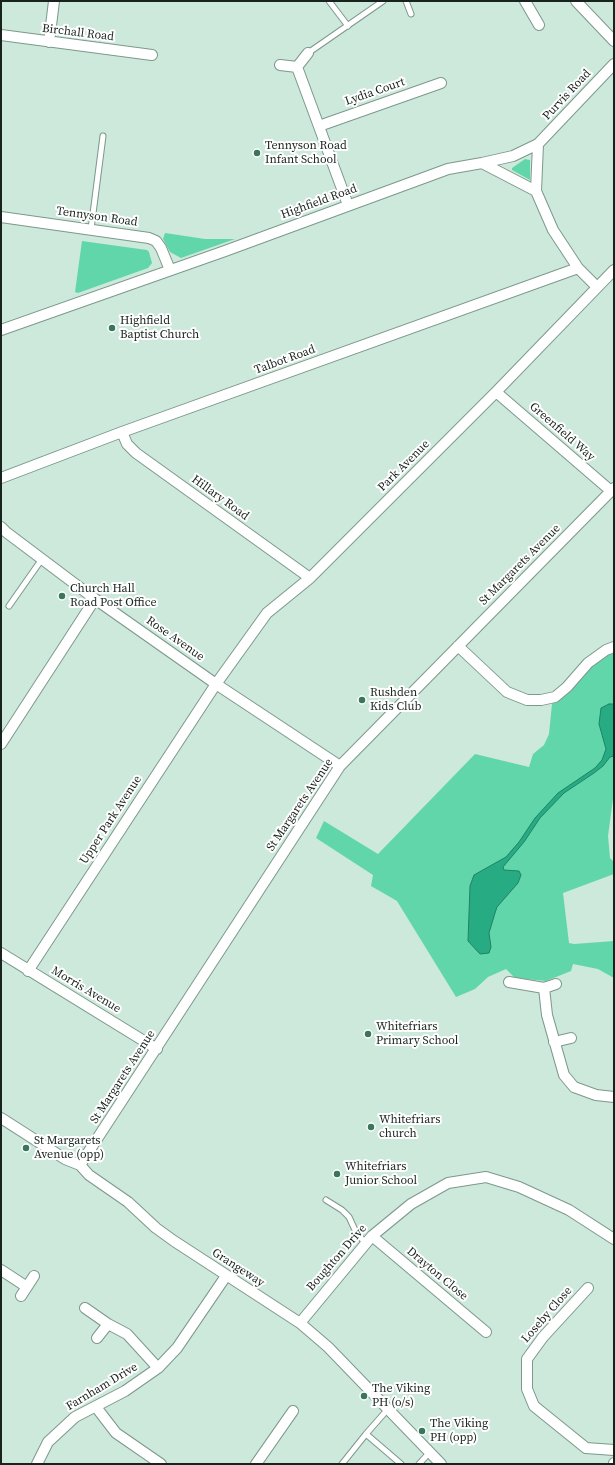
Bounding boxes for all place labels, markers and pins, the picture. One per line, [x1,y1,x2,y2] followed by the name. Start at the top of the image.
[265,139,347,167] place label: Tennyson Road Infant School
[252,148,262,158] marker: Tennyson Road Infant School
[120,314,199,342] place label: Highfield Baptist Church
[107,323,117,333] marker: Highfield Baptist Church
[70,582,157,610] place label: Church Hall Road Post Office
[57,591,67,601] marker: Church Hall Road Post Office
[370,686,421,714] place label: Rushden Kids Club
[357,695,367,705] marker: Rushden Kids Club
[376,1020,458,1048] place label: Whitefriars Primary School
[363,1029,373,1039] marker: Whitefriars Primary School
[379,1113,440,1141] place label: Whitefriars church
[366,1122,376,1132] marker: Whitefriars church
[34,1134,104,1162] place label: St Margarets Avenue (opp)
[21,1143,31,1153] marker: St Margarets Avenue (opp)
[345,1160,417,1188] place label: Whitefriars Junior School
[332,1169,342,1179] marker: Whitefriars Junior School
[372,1382,430,1410] place label: The Viking PH (o/s)
[359,1391,369,1401] marker: The Viking PH (o/s)
[430,1417,488,1445] place label: The Viking PH (opp)
[417,1426,427,1436] marker: The Viking PH (opp)

